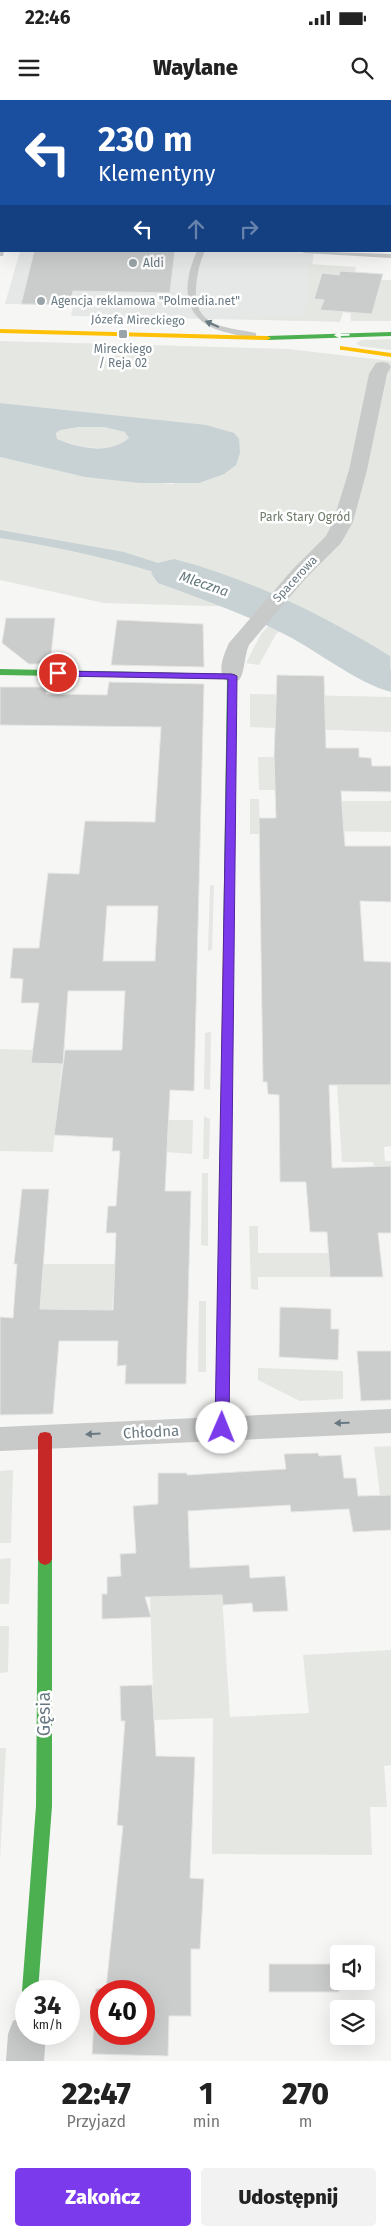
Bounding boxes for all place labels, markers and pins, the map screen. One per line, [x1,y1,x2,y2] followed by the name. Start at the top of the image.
[143,256,164,270] place label: Aldi
[127,257,139,269] marker: Aldi
[51,294,240,308] place label: Agencja reklamowa "Polmedia.net"
[35,295,47,307] marker: Agencja reklamowa "Polmedia.net"
[117,328,129,340] marker: Mireckiego / Reja 02
[94,342,152,370] place label: Mireckiego / Reja 02
[37,652,79,694] pin

